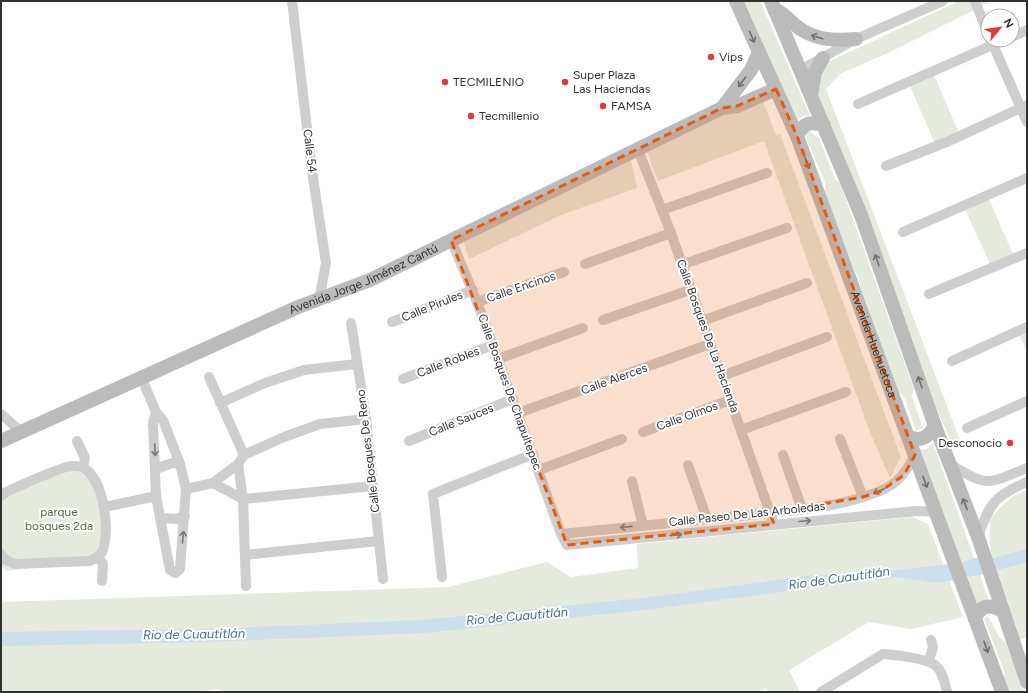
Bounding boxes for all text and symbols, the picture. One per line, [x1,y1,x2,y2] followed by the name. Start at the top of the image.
[980,8,1020,48] north arrow
[1001,17,1016,30] text: N
[748,30,756,42] one-way arrow
[811,33,824,40] one-way arrow
[719,50,743,64] place label: Vips
[706,52,716,62] marker: Vips
[573,68,651,96] place label: Super Plaza Las Haciendas
[453,75,524,89] place label: TECMILENIO
[738,76,747,87] one-way arrow
[440,77,450,87] marker: TECMILENIO
[560,77,570,87] marker: Super Plaza Las Haciendas
[611,99,651,113] place label: FAMSA
[598,101,608,111] marker: FAMSA
[479,109,539,123] place label: Tecmillenio
[466,111,476,121] marker: Tecmillenio
[300,128,320,174] street label: Calle 54
[804,157,811,170] one-way arrow
[287,241,440,317] street label: Avenida Jorge Jiménez Cantú
[872,254,880,266] one-way arrow
[674,257,742,415] street label: Calle Bosques De La Hacienda
[485,269,558,305] street label: Calle Encinos
[399,287,465,325] street label: Calle Pirules
[848,289,900,399] street label: Avenida Huehuetoca
[475,312,545,472] street label: Calle Bosques De Chapultepec
[415,344,482,380] street label: Calle Robles
[579,360,649,397] street label: Calle Alerces
[916,376,923,389] one-way arrow
[354,389,382,513] street label: Calle Bosques De Reno
[654,398,720,434] street label: Calle Olmos
[427,401,496,439] street label: Calle Sauces
[938,436,1002,450] place label: Desconocio
[1005,438,1015,448] marker: Desconocio
[151,443,158,456] one-way arrow
[921,476,929,488] one-way arrow
[873,488,885,496] one-way arrow
[668,499,826,529] street label: Calle Paseo De Las Arboledas
[961,499,969,511] one-way arrow
[25,505,93,533] park label: parque bosques 2da
[798,518,811,525] one-way arrow
[620,524,633,531] one-way arrow
[179,531,187,544] one-way arrow
[669,531,682,539] one-way arrow
[787,563,891,593] water label: Rio de Cuautitlán
[465,604,569,628] water label: Rio de Cuautitlán
[143,626,245,642] water label: Rio de Cuautitlán
[982,641,990,653] one-way arrow

